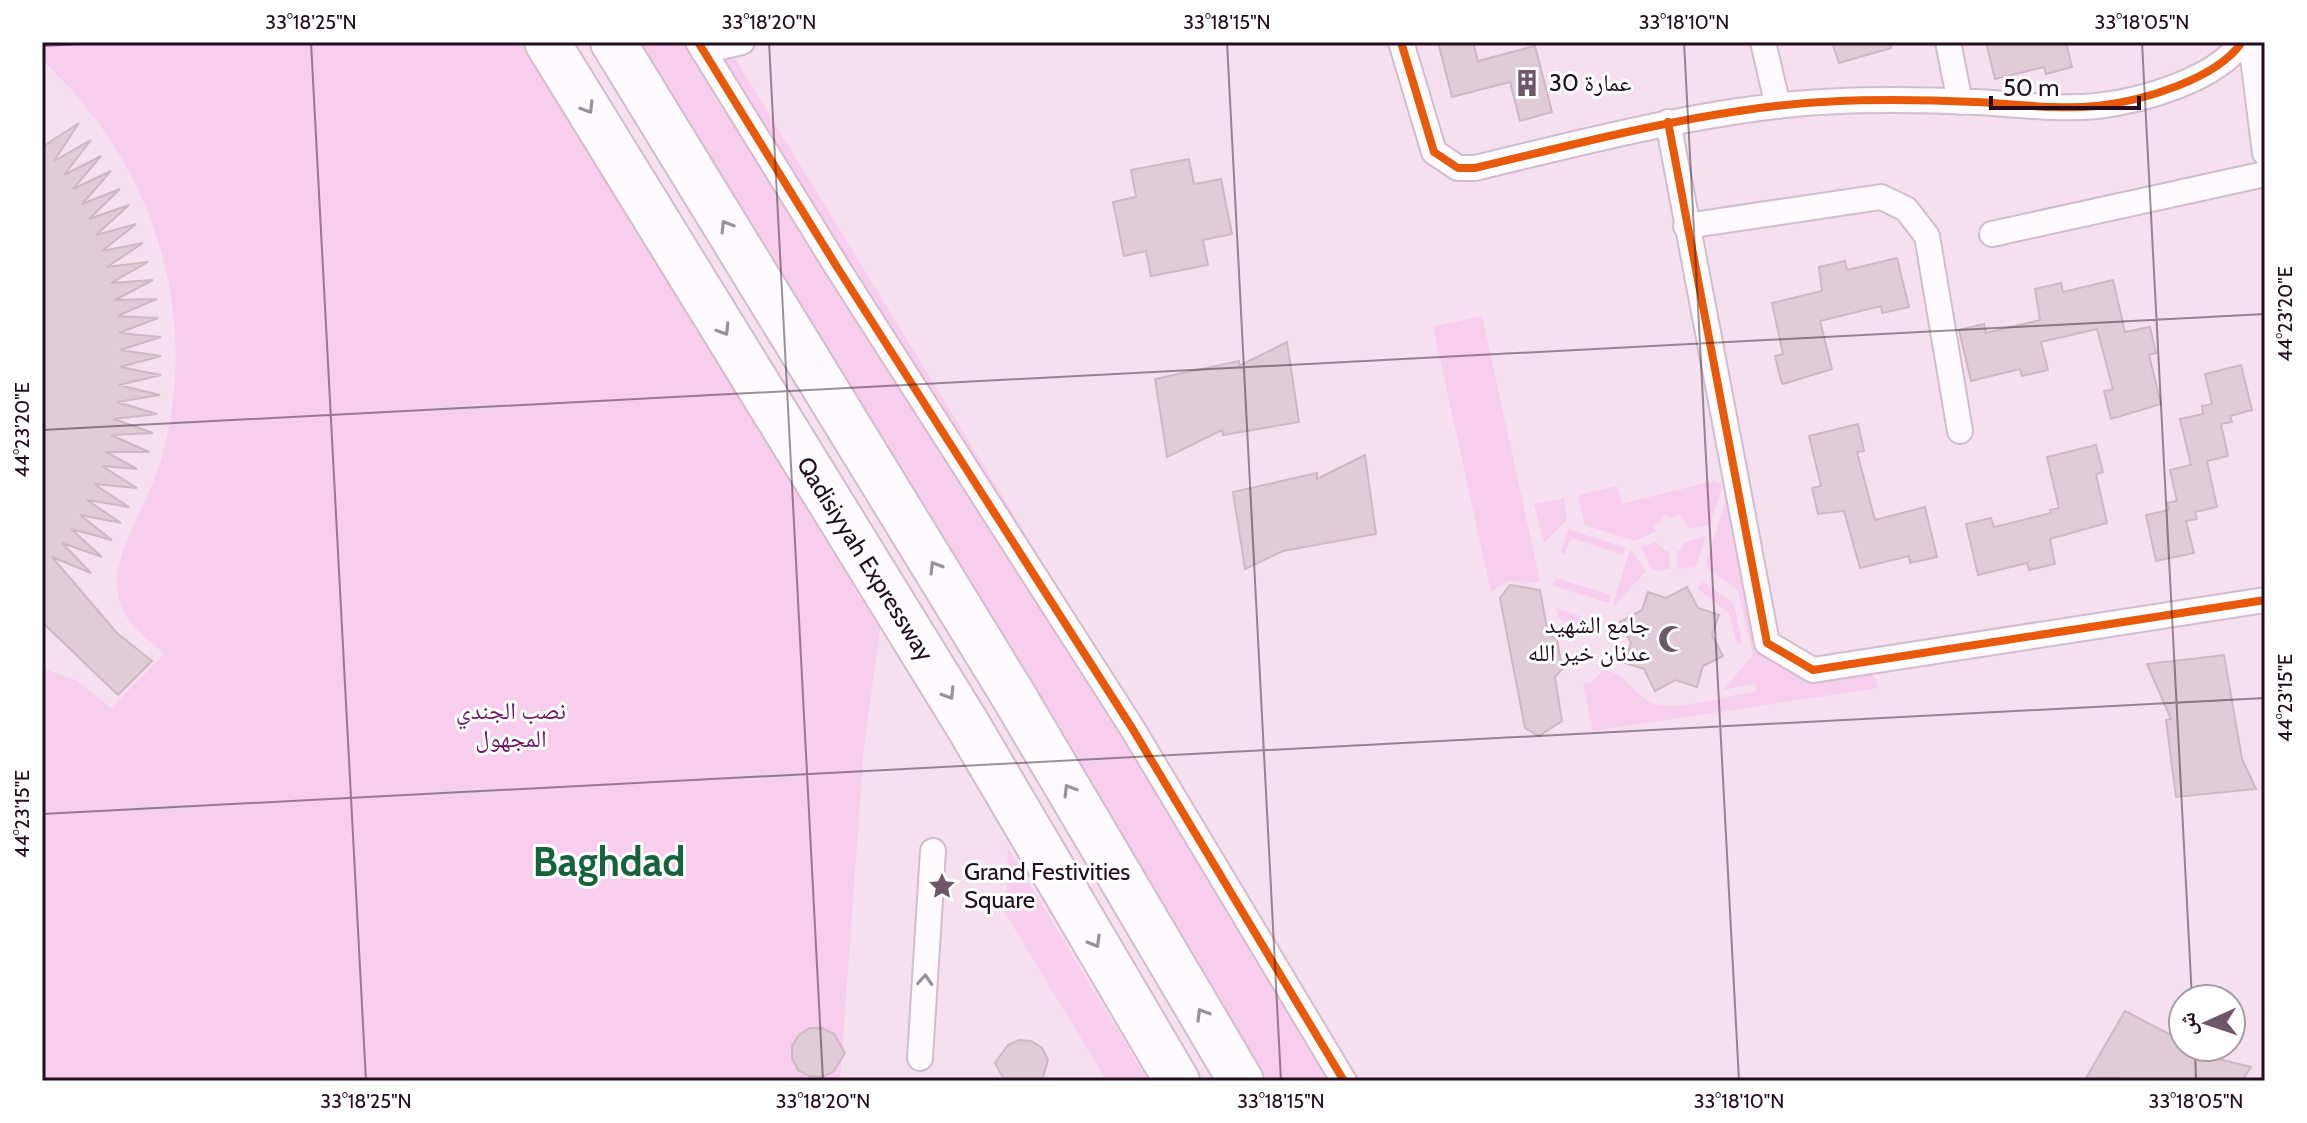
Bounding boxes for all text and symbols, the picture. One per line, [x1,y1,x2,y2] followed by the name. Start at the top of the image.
[265,10,357,34] text: 33°18'25"N
[722,10,816,34] text: 33°18'20"N
[1183,10,1271,34] text: 33°18'15"N
[1639,10,1729,34] text: 33°18'10"N
[2095,10,2189,34] text: 33°18'05"N
[1991,60,2139,110] scale bar
[1512,68,1542,98] building icon: عمارة 30
[1549,68,1631,97] place label: عمارة 30
[2003,73,2059,102] text: 50 m
[578,99,593,114] one-way arrow
[720,220,736,235] one-way arrow
[2273,266,2297,362] text: 44°23'20"E
[714,321,730,336] one-way arrow
[10,382,34,478] text: 44°23'20"E
[791,451,940,666] street label: Qadisiyyah Expressway
[929,561,945,576] one-way arrow
[1528,610,1650,667] place label: جامع الشهيد عدنان خير الله
[1657,624,1687,654] mosque icon: جامع الشهيد عدنان خير الله
[2273,654,2297,742] text: 44°23'15"E
[939,685,954,700] one-way arrow
[456,696,566,753] park label: نصب الجندي المجهول
[10,770,34,858] text: 44°23'15"E
[1063,784,1079,799] one-way arrow
[533,837,685,886] district label: Baghdad
[964,857,1130,914] place label: Grand Festivities Square
[927,871,957,901] place icon: Grand Festivities Square
[1085,933,1101,948] one-way arrow
[916,973,933,986] one-way arrow
[2167,983,2247,1063] north arrow
[1196,1008,1211,1023] one-way arrow
[2173,1012,2202,1036] text: ش
[320,1089,412,1113] text: 33°18'25"N
[776,1089,870,1113] text: 33°18'20"N
[1237,1089,1325,1113] text: 33°18'15"N
[1694,1089,1784,1113] text: 33°18'10"N
[2149,1089,2243,1113] text: 33°18'05"N

